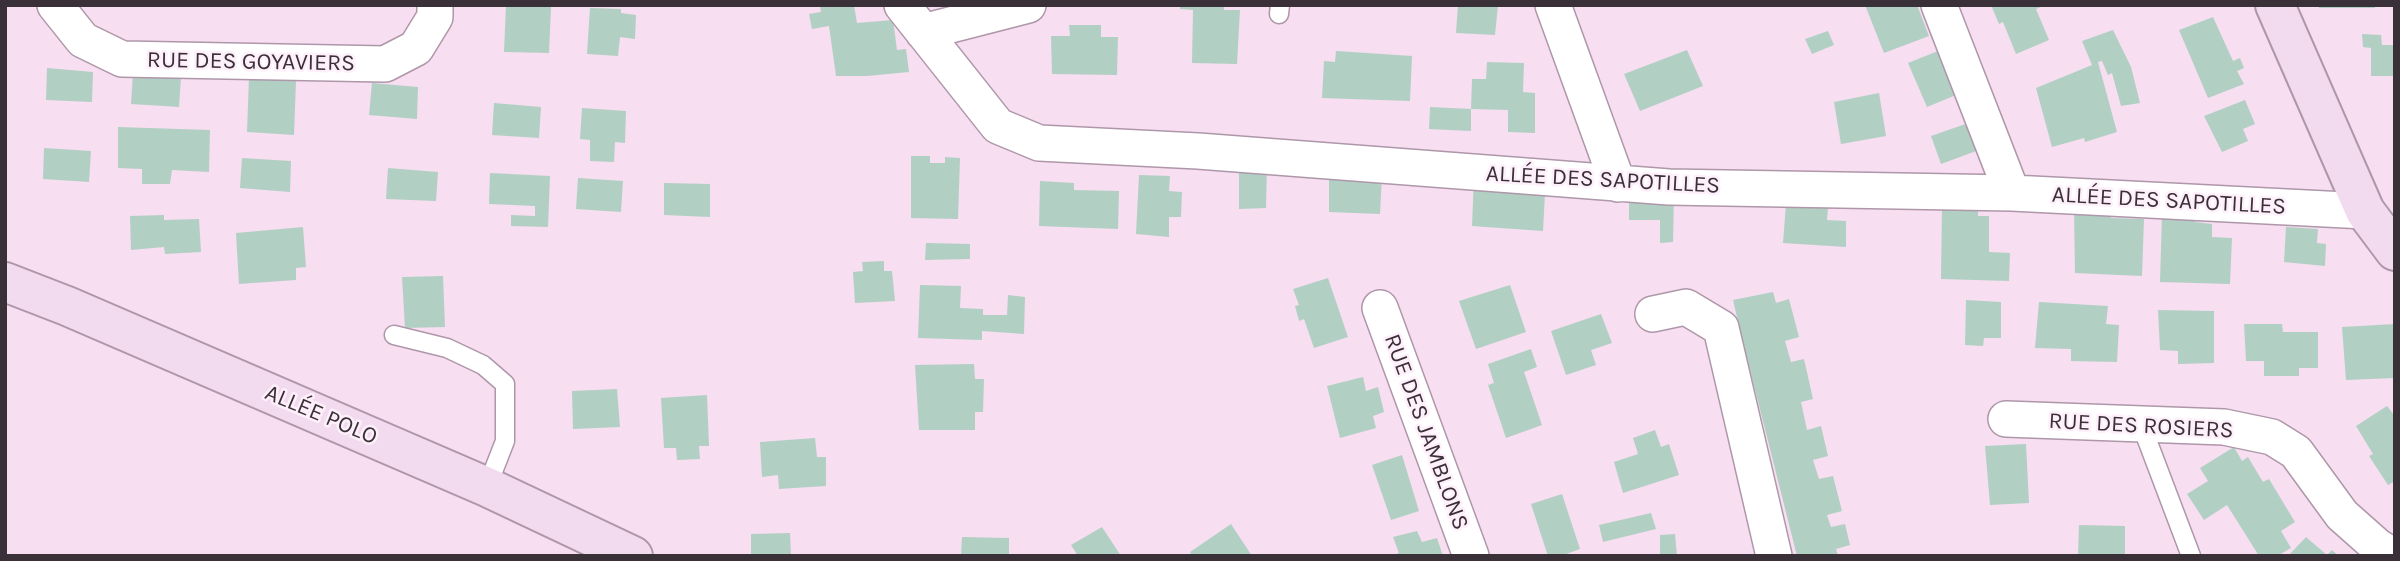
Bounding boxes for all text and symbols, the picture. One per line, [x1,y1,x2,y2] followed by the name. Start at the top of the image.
[147,46,355,78] street label: RUE DES GOYAVIERS
[1485,160,1721,200] street label: ALLÉE DES SAPOTILLES
[2051,181,2287,221] street label: ALLÉE DES SAPOTILLES
[1378,330,1474,534] street label: RUE DES JAMBLONS
[261,379,381,451] street label: ALLÉE POLO
[2048,407,2234,445] street label: RUE DES ROSIERS

